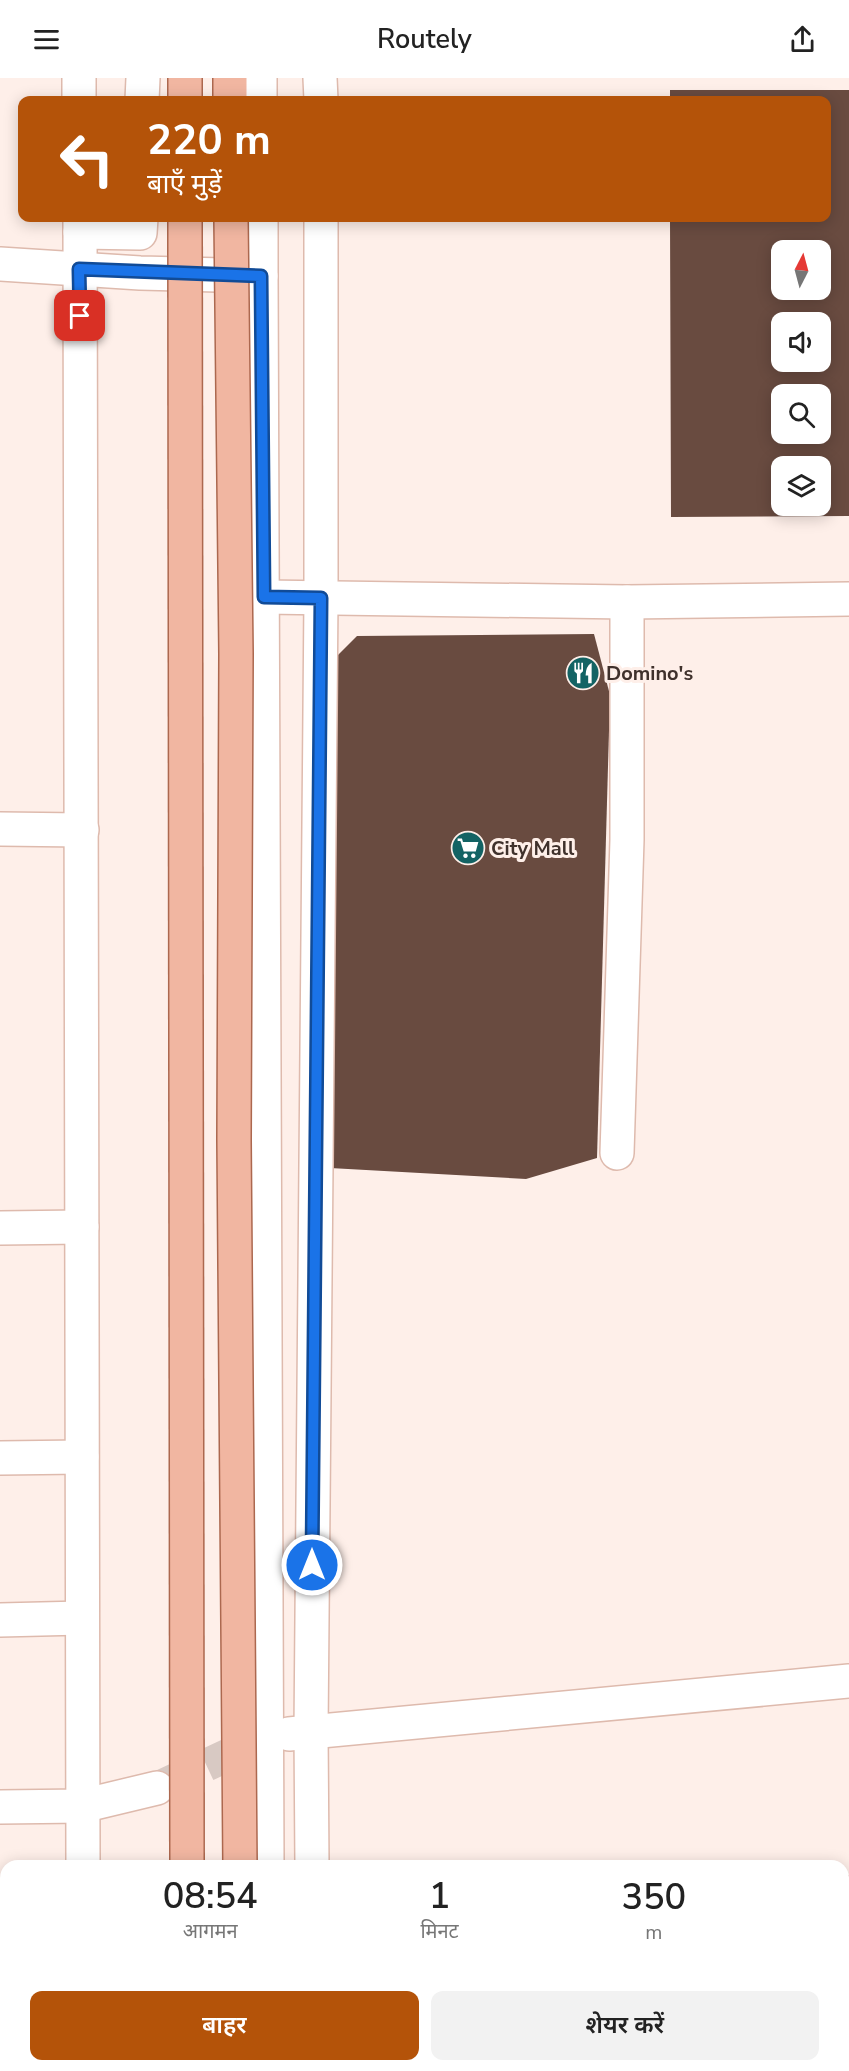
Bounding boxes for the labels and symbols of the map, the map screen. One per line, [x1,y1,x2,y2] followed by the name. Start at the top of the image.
[771,240,831,300] north arrow
[54,290,105,341] pin
[565,655,601,691] restaurant icon: Domino's
[606,660,693,687] place label: Domino's
[450,830,486,866] supermarket icon: City Mall
[491,835,575,862] place label: City Mall
[280,1533,344,1597] position arrow

